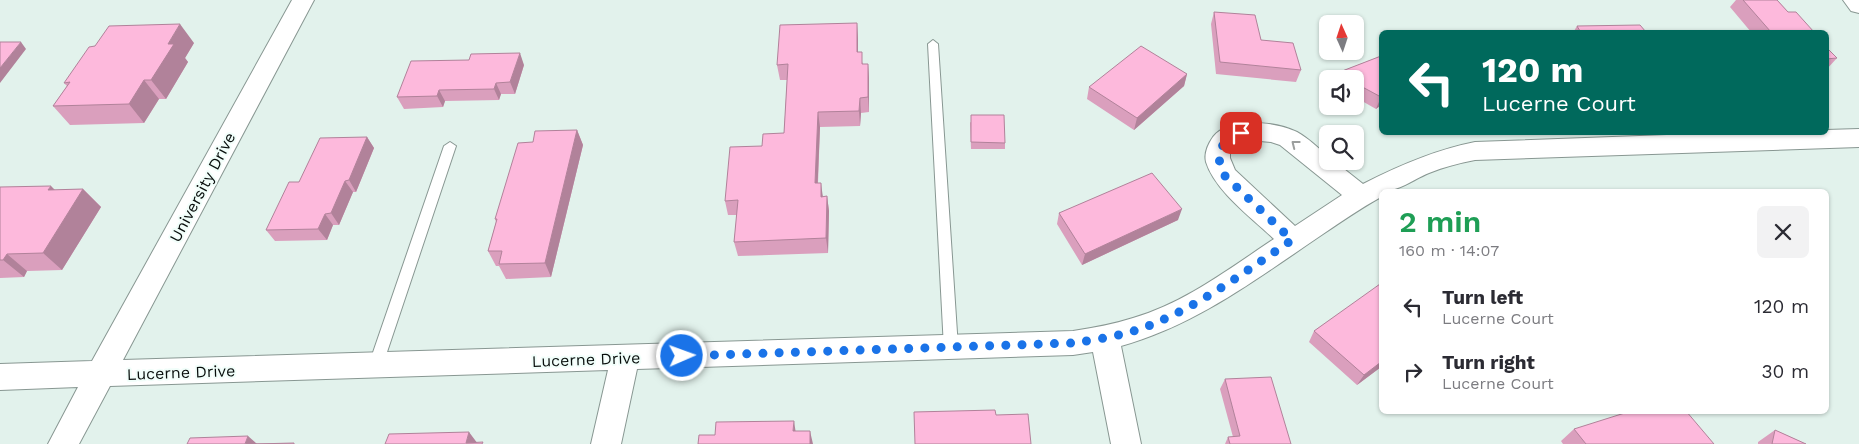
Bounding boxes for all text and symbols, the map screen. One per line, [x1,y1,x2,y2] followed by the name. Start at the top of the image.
[1319,15,1364,60] north arrow
[1319,15,1364,170] map controls
[1482,49,1583,91] text: 120 m
[1399,50,1464,115] icon: left
[1319,70,1364,115] button: sound
[1482,91,1636,116] text: Lucerne Court
[1220,112,1262,154] pin
[1227,119,1255,147] icon: arrive
[1319,125,1364,170] button: search
[165,129,239,245] street label: University Drive
[1292,141,1301,149] one-way arrow
[1399,204,1481,239] text: 2 min
[1757,206,1809,258] button: close
[1399,241,1499,260] text: 160 m · 14:07
[1442,286,1523,309] text: Turn left
[1399,293,1427,321] icon: left
[1754,295,1809,318] text: 120 m
[1442,309,1554,328] text: Lucerne Court
[655,329,707,381] position arrow
[532,348,641,371] street label: Lucerne Drive
[1442,351,1535,374] text: Turn right
[1399,358,1427,386] icon: right
[1762,360,1809,383] text: 30 m
[127,361,236,384] street label: Lucerne Drive
[1442,374,1554,393] text: Lucerne Court

